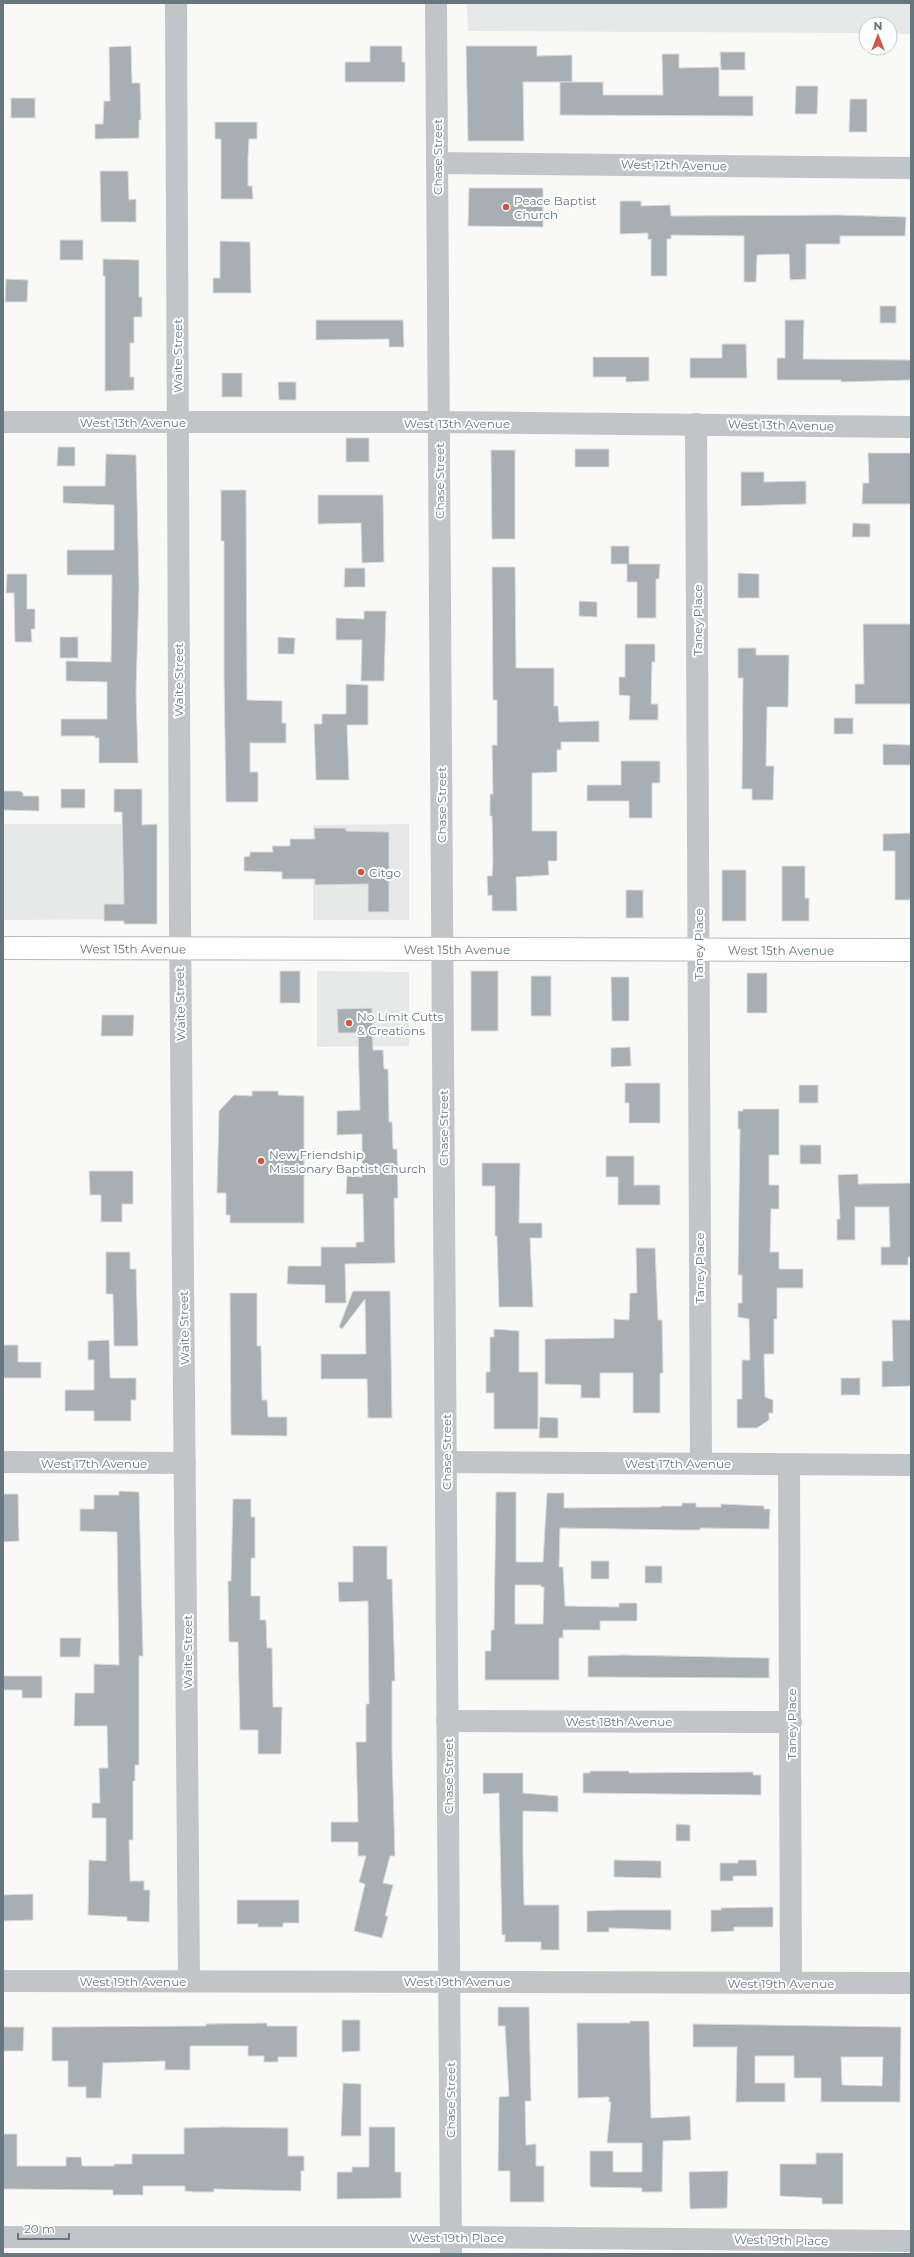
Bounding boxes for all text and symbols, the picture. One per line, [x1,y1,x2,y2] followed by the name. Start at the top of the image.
[858,16,898,56] north arrow
[874,19,882,33] text: N
[430,119,445,195] street label: Chase Street
[621,157,727,173] street label: West 12th Avenue
[514,193,597,222] place label: Peace Baptist Church
[501,202,511,212] marker: Peace Baptist Church
[170,319,185,393] street label: Waite Street
[80,415,186,430] street label: West 13th Avenue
[404,416,510,431] street label: West 13th Avenue
[728,417,834,433] street label: West 13th Avenue
[432,443,447,519] street label: Chase Street
[690,584,705,656] street label: Taney Place
[171,643,186,717] street label: Waite Street
[434,767,449,843] street label: Chase Street
[369,865,401,880] place label: Citgo
[356,867,366,877] marker: Citgo
[691,908,706,980] street label: Taney Place
[80,941,186,956] street label: West 15th Avenue
[404,941,510,957] street label: West 15th Avenue
[728,942,834,957] street label: West 15th Avenue
[172,967,188,1041] street label: Waite Street
[357,1009,444,1038] place label: No Limit Cutts & Creations
[344,1018,354,1028] marker: No Limit Cutts & Creations
[436,1090,451,1166] street label: Chase Street
[269,1147,426,1176] place label: New Friendship Missionary Baptist Church
[256,1156,266,1166] marker: New Friendship Missionary Baptist Church
[692,1232,707,1304] street label: Taney Place
[176,1291,192,1365] street label: Waite Street
[439,1414,454,1490] street label: Chase Street
[41,1456,147,1471] street label: West 17th Avenue
[625,1456,731,1471] street label: West 17th Avenue
[180,1615,195,1689] street label: Waite Street
[784,1688,799,1760] street label: Taney Place
[565,1714,673,1729] street label: West 18th Avenue
[441,1738,456,1814] street label: Chase Street
[80,1974,186,1989] street label: West 19th Avenue
[404,1974,510,1989] street label: West 19th Avenue
[728,1976,834,1991] street label: West 19th Avenue
[443,2062,458,2138] street label: Chase Street
[18,2215,69,2241] scale bar
[24,2221,55,2236] text: 20 m
[410,2230,504,2245] street label: West 19th Place
[734,2232,828,2248] street label: West 19th Place

